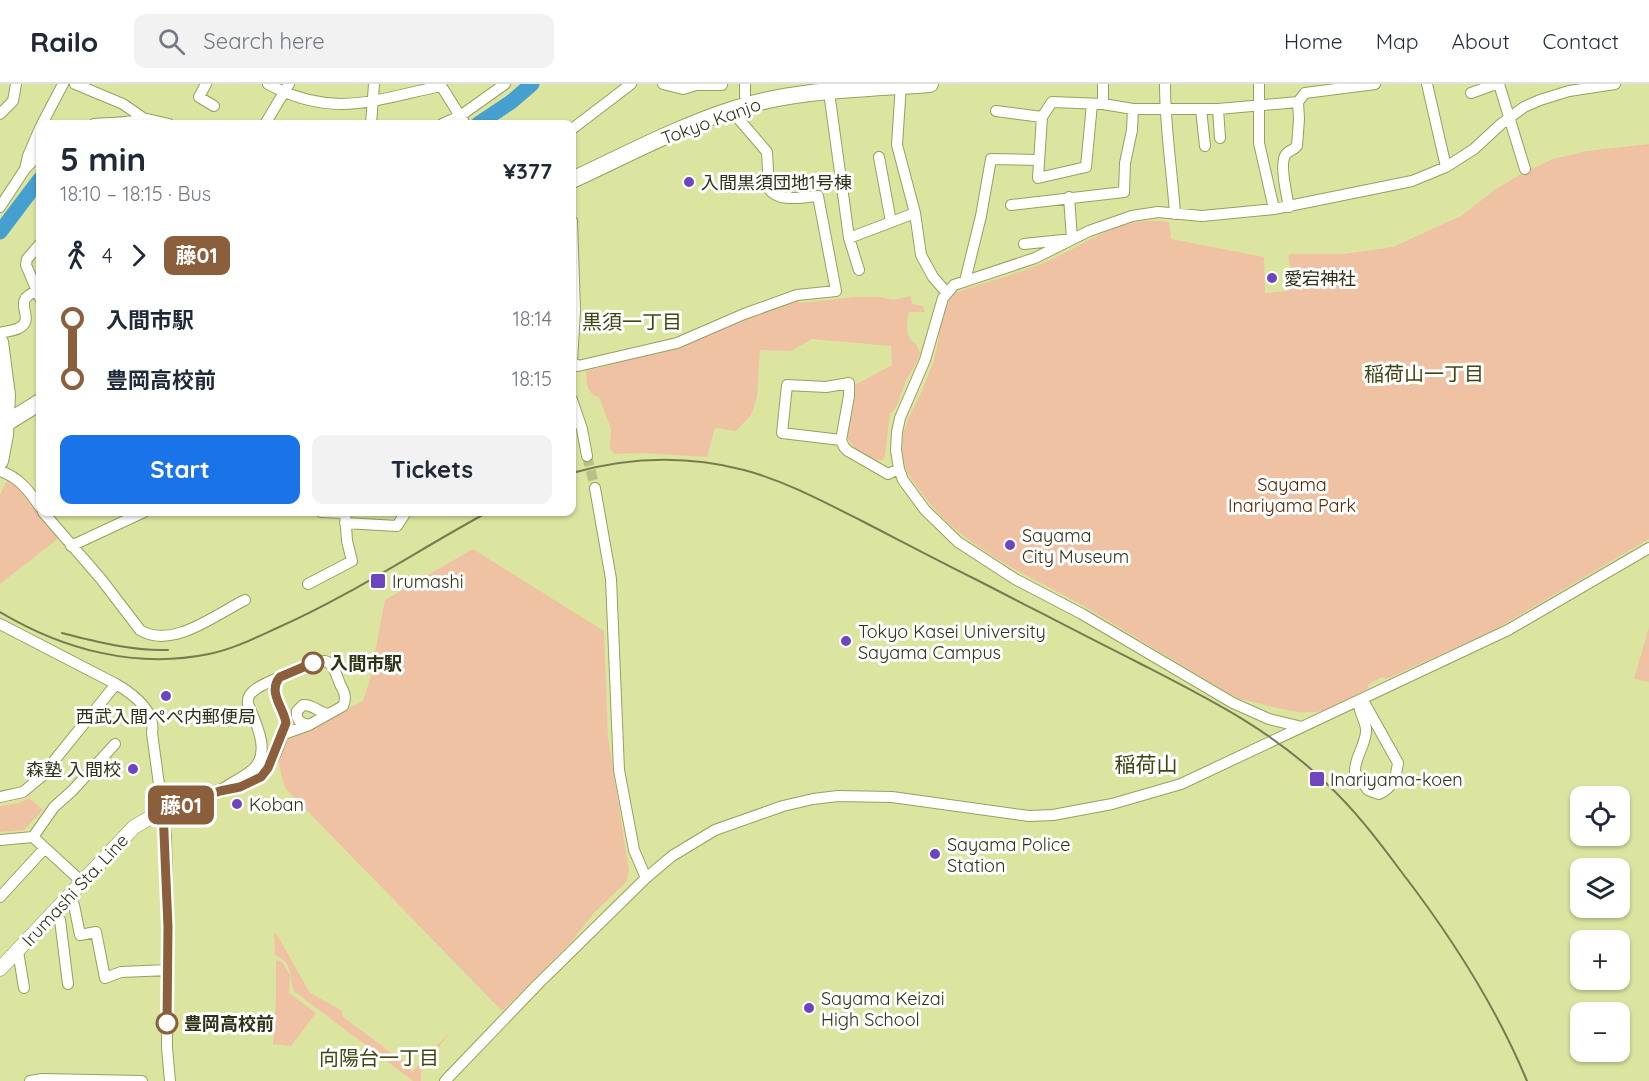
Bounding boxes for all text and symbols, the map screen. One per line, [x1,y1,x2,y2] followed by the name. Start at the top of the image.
[134,14,554,68] search box
[30,24,98,59] text: Railo
[155,25,188,58] icon: search
[203,27,325,55] text: Search here
[1284,28,1343,54] text: Home
[1376,28,1419,54] text: Map
[1452,28,1510,54] text: About
[1543,28,1619,54] text: Contact
[658,92,764,150] street label: Tokyo Kanjo
[60,138,146,179] text: 5 min
[503,157,552,185] text: ¥377
[701,171,852,194] place label: 入間黒須団地1号棟
[682,175,696,189] marker: 入間黒須団地1号棟
[60,181,211,206] text: 18:10 – 18:15 · Bus
[60,239,93,272] icon: walk
[122,239,155,272] icon: forward
[176,242,218,268] text: 藤01
[102,243,113,268] text: 4
[1284,267,1356,290] place label: 愛宕神社
[1265,271,1279,285] marker: 愛宕神社
[106,306,194,334] text: 入間市駅
[512,306,552,331] text: 18:14
[582,309,682,334] district label: 黒須一丁目
[1364,361,1484,386] district label: 稲荷山一丁目
[106,366,216,394] text: 豊岡高校前
[512,366,552,391] text: 18:15
[60,435,300,504] button: Start
[312,435,552,504] button: Tickets
[1228,473,1356,517] park label: Sayama Inariyama Park
[1022,524,1129,568] place label: Sayama City Museum
[1003,538,1017,552] marker: Sayama City Museum
[392,570,464,593] place label: Irumashi
[369,572,387,590] marker: Irumashi
[858,620,1046,664] place label: Tokyo Kasei University Sayama Campus
[839,634,853,648] marker: Tokyo Kasei University Sayama Campus
[302,652,324,674] marker: 入間市駅
[330,652,402,675] place label: 入間市駅
[159,689,173,703] marker: 西武入間ぺぺ内郵便局
[76,705,256,728] place label: 西武入間ぺぺ内郵便局
[1115,751,1178,777] district label: 稲荷山
[26,758,121,781] place label: 森塾 入間校
[126,762,140,776] marker: 森塾 入間校
[1330,768,1463,791] place label: Inariyama-koen
[1308,770,1326,788] marker: Inariyama-koen
[146,786,216,824] line badge: 藤01
[1570,786,1630,1062] map controls
[1570,786,1630,846] button: locate
[160,792,202,818] text: 藤01
[249,793,304,816] place label: Koban
[230,797,244,811] marker: Koban
[17,829,133,951] street label: Irumashi Sta. Line
[947,833,1070,877] place label: Sayama Police Station
[928,847,942,861] marker: Sayama Police Station
[1570,858,1630,918] button: layers
[1570,930,1630,990] button: +
[821,987,945,1031] place label: Sayama Keizai High School
[802,1001,816,1015] marker: Sayama Keizai High School
[1570,1002,1630,1062] button: −
[156,1012,178,1034] marker: 豊岡高校前
[184,1012,274,1035] place label: 豊岡高校前
[319,1045,439,1070] district label: 向陽台一丁目

